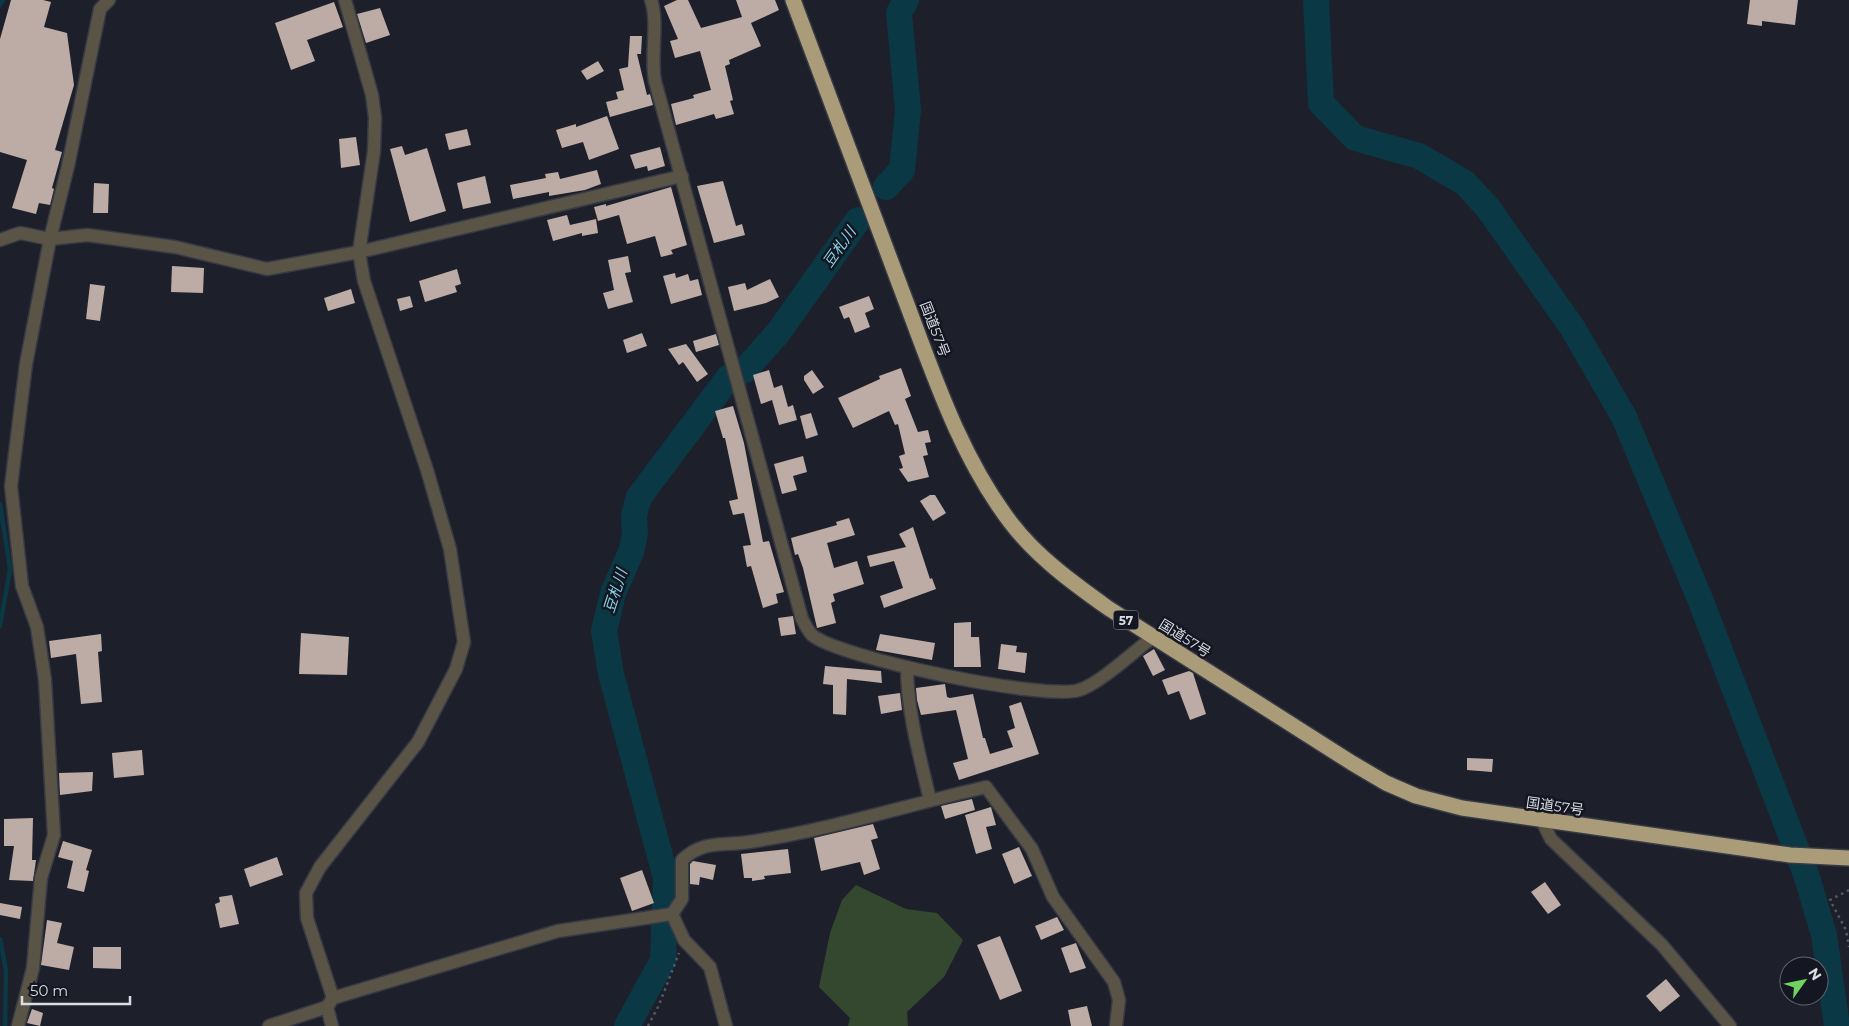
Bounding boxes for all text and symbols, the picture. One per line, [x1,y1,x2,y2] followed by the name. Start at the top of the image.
[818,221,861,271] water label: 豆札川
[916,299,954,359] street label: 国道57号
[599,565,632,615] water label: 豆札川
[1114,610,1138,630] road number: 57
[1156,615,1214,661] street label: 国道57号
[1525,793,1585,819] street label: 国道57号
[1779,956,1829,1006] north arrow
[1804,964,1826,984] text: N
[22,974,130,1006] scale bar
[30,981,68,1000] text: 50 m

